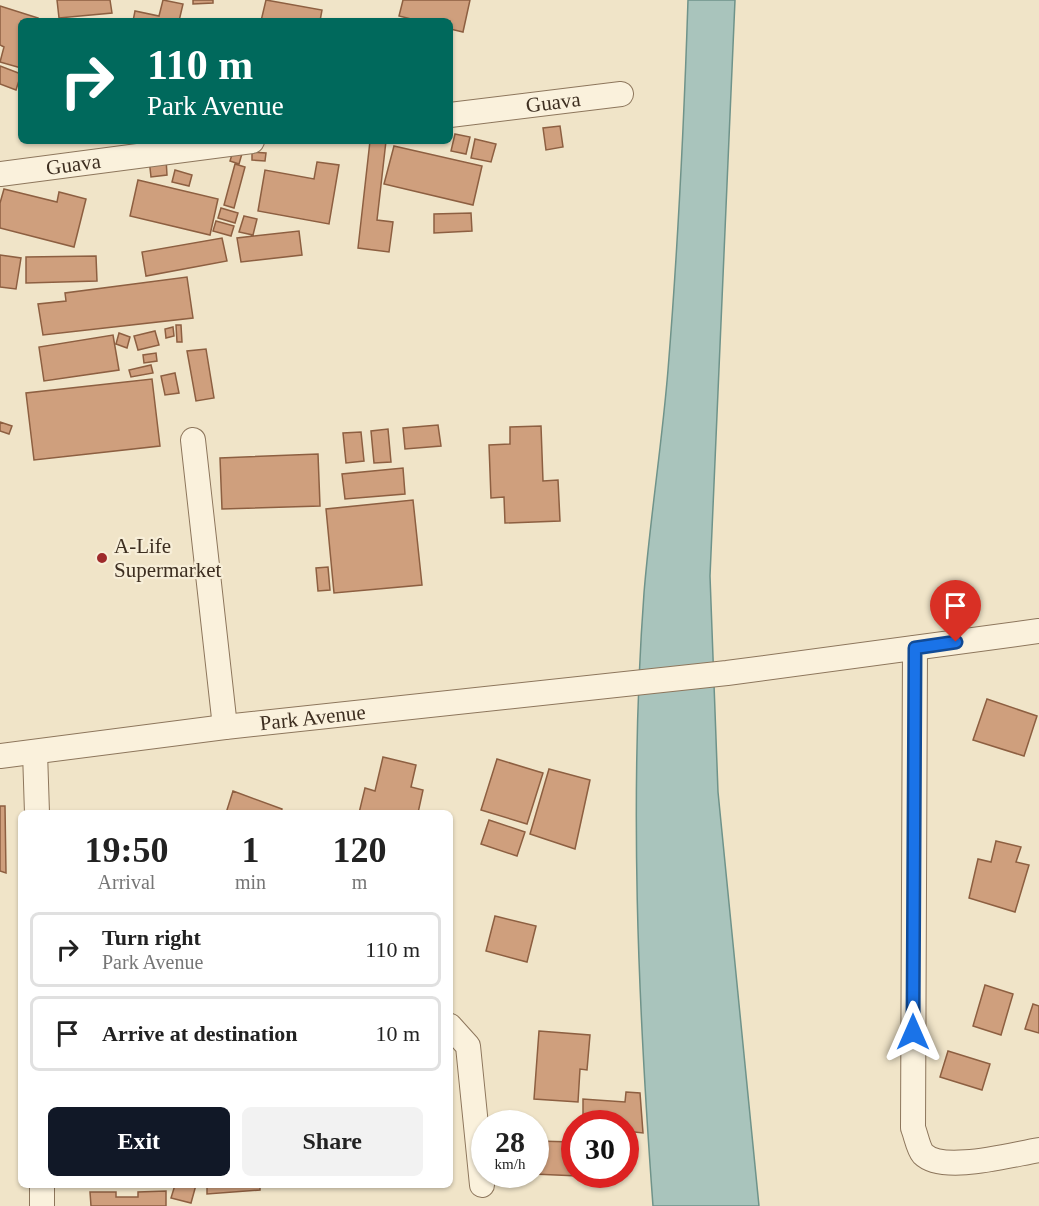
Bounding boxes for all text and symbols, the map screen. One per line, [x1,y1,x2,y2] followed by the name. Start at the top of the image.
[48,42,126,120] icon: right
[147,42,253,88] text: 110 m
[525,87,583,118] street label: Guava
[147,91,284,121] text: Park Avenue
[45,149,103,180] street label: Guava
[114,534,221,582] place label: A-Life Supermarket
[95,551,109,565] marker: A-Life Supermarket
[930,580,981,642] pin
[939,589,972,622] icon: arrive
[258,700,367,735] street label: Park Avenue
[84,830,168,870] text: 19:50
[242,830,260,870] text: 1
[333,830,387,870] text: 120
[98,871,155,893] text: Arrival
[235,871,266,893] text: min
[352,871,367,893] text: m
[102,925,201,950] text: Turn right
[51,933,84,966] icon: right
[365,937,420,962] text: 110 m
[102,951,203,973] text: Park Avenue
[881,1000,945,1064] position arrow
[51,1017,84,1050] icon: arrive
[102,1021,298,1046] text: Arrive at destination
[375,1021,420,1046] text: 10 m
[48,1107,230,1176] button: Exit
[242,1107,423,1176] button: Share
[561,1110,639,1188] speed limit sign: 30
[495,1125,525,1158] text: 28
[495,1156,525,1172] text: km/h

